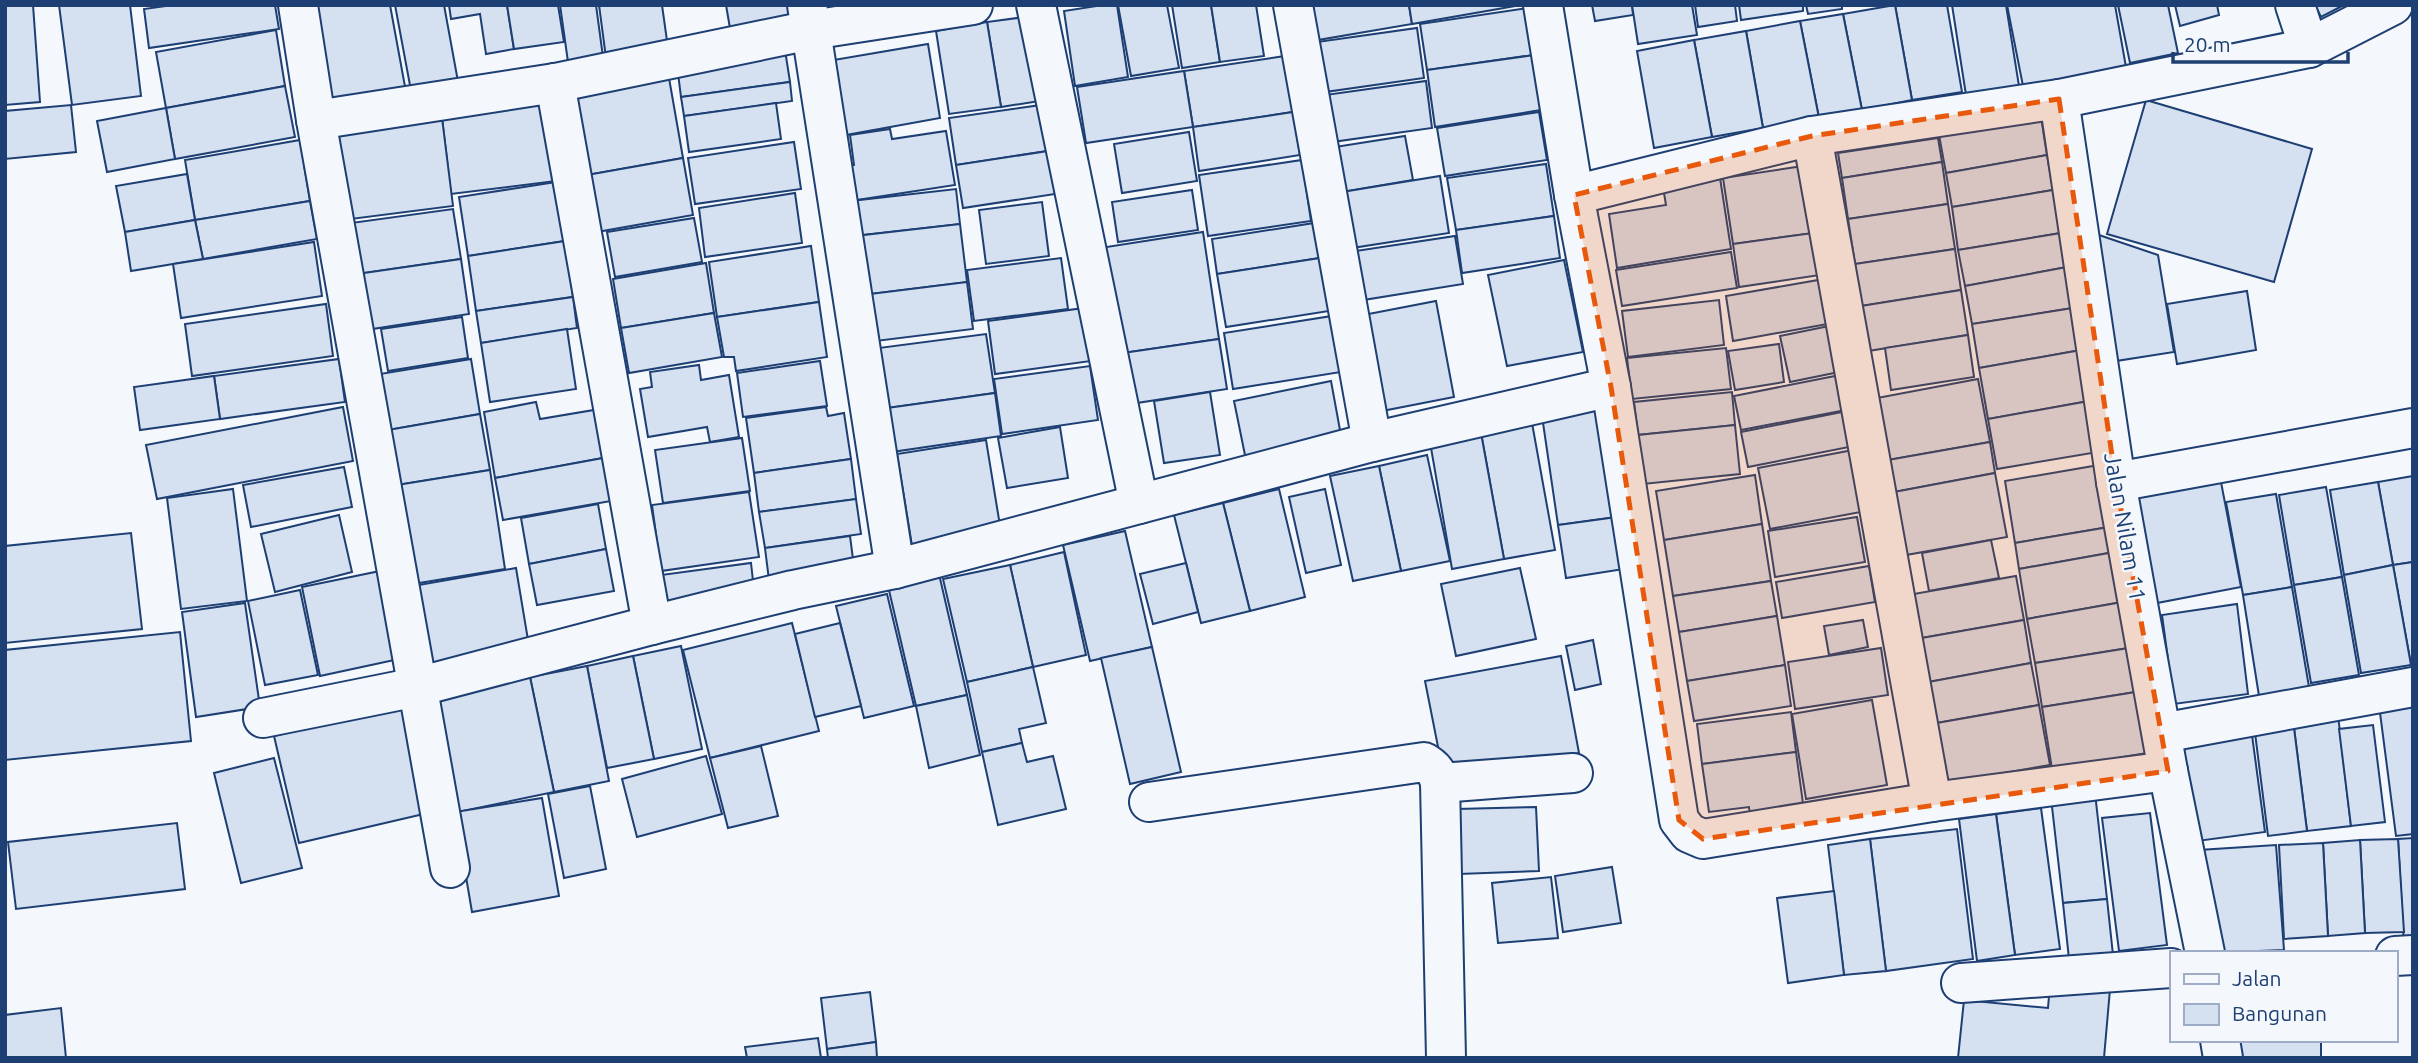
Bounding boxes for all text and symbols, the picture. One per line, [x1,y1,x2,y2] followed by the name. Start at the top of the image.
[2173,21,2348,65] scale bar
[2184,32,2231,56] text: 20 m
[2100,451,2151,603] street label: Jalan Nilam 11
[2170,951,2397,1042] legend
[2232,966,2281,990] text: Jalan
[2232,1001,2327,1025] text: Bangunan

